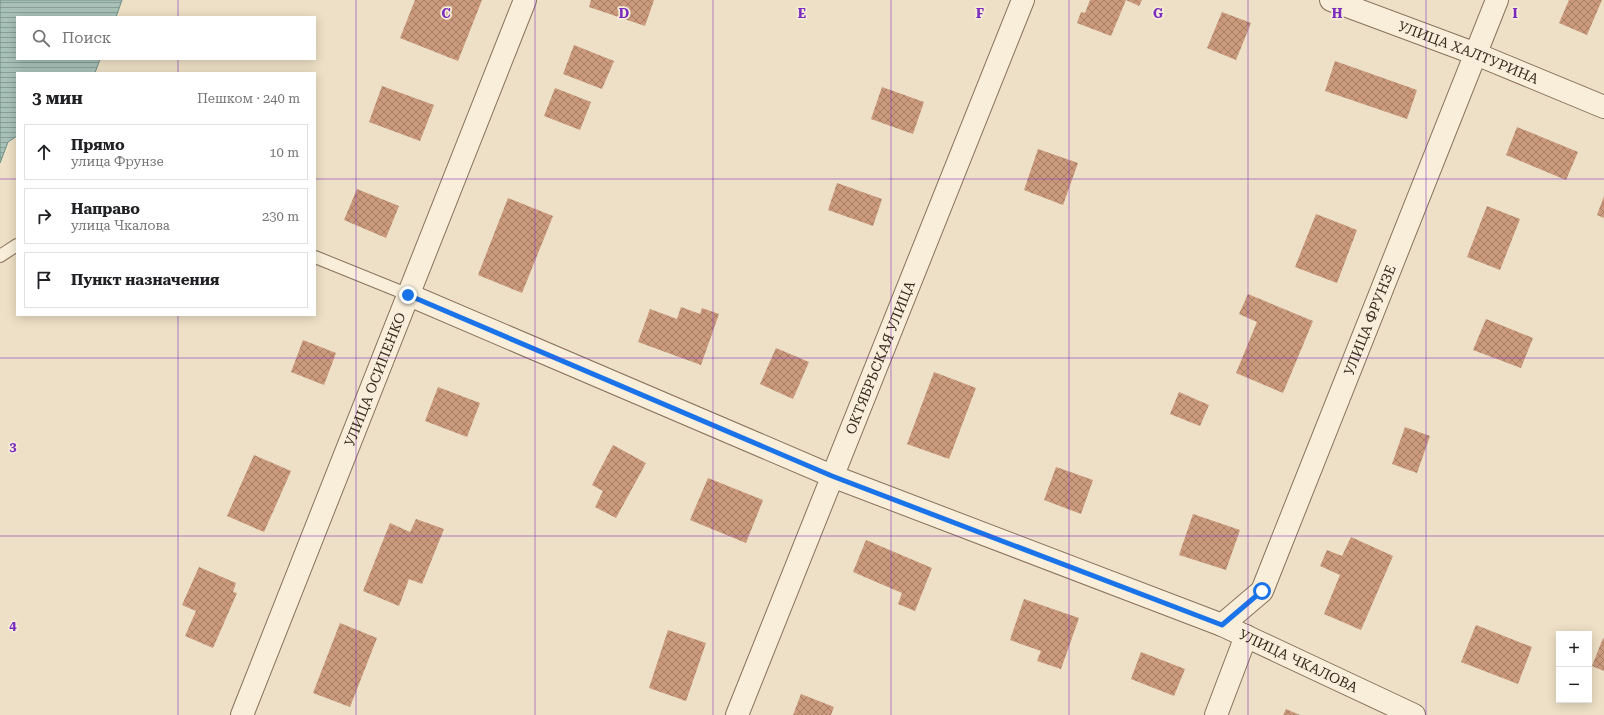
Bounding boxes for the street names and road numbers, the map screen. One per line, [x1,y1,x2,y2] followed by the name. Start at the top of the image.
[1396,18,1541,87] street label: УЛИЦА ХАЛТУРИНА
[1341,263,1399,378] street label: УЛИЦА ФРУНЗЕ
[842,278,918,437] street label: ОКТЯБРЬСКАЯ УЛИЦА
[341,310,409,449] street label: УЛИЦА ОСИПЕНКО
[1236,626,1361,696] street label: УЛИЦА ЧКАЛОВА

